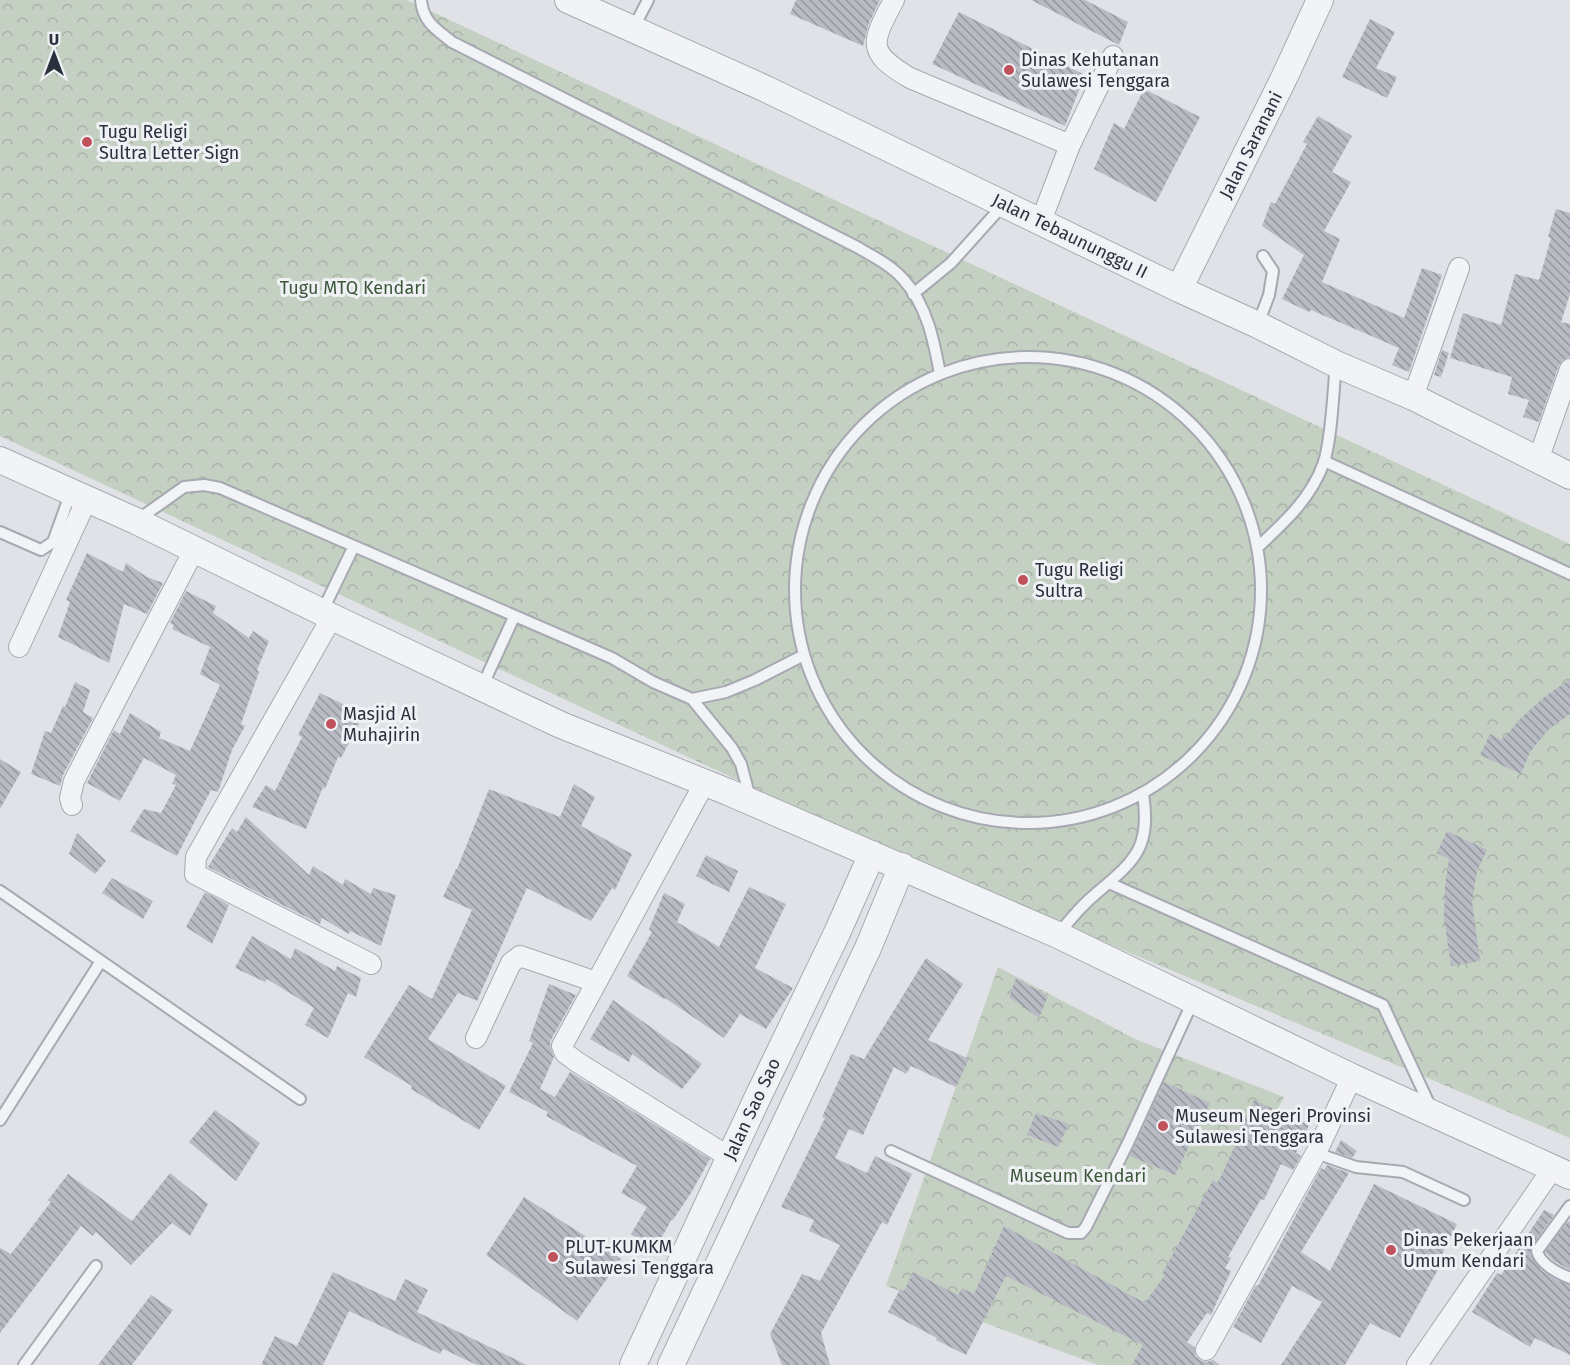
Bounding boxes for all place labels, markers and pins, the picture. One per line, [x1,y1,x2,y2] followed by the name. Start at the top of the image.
[1021,49,1170,92] place label: Dinas Kehutanan Sulawesi Tenggara
[1002,63,1016,77] marker: Dinas Kehutanan Sulawesi Tenggara
[99,121,239,164] place label: Tugu Religi Sultra Letter Sign
[80,135,94,149] marker: Tugu Religi Sultra Letter Sign
[1035,559,1124,602] place label: Tugu Religi Sultra
[1016,573,1030,587] marker: Tugu Religi Sultra
[343,703,420,746] place label: Masjid Al Muhajirin
[324,717,338,731] marker: Masjid Al Muhajirin
[1175,1105,1371,1148] place label: Museum Negeri Provinsi Sulawesi Tenggara
[1156,1119,1170,1133] marker: Museum Negeri Provinsi Sulawesi Tenggara
[1403,1229,1533,1272] place label: Dinas Pekerjaan Umum Kendari
[565,1236,714,1279] place label: PLUT-KUMKM Sulawesi Tenggara
[1384,1243,1398,1257] marker: Dinas Pekerjaan Umum Kendari
[546,1250,560,1264] marker: PLUT-KUMKM Sulawesi Tenggara

